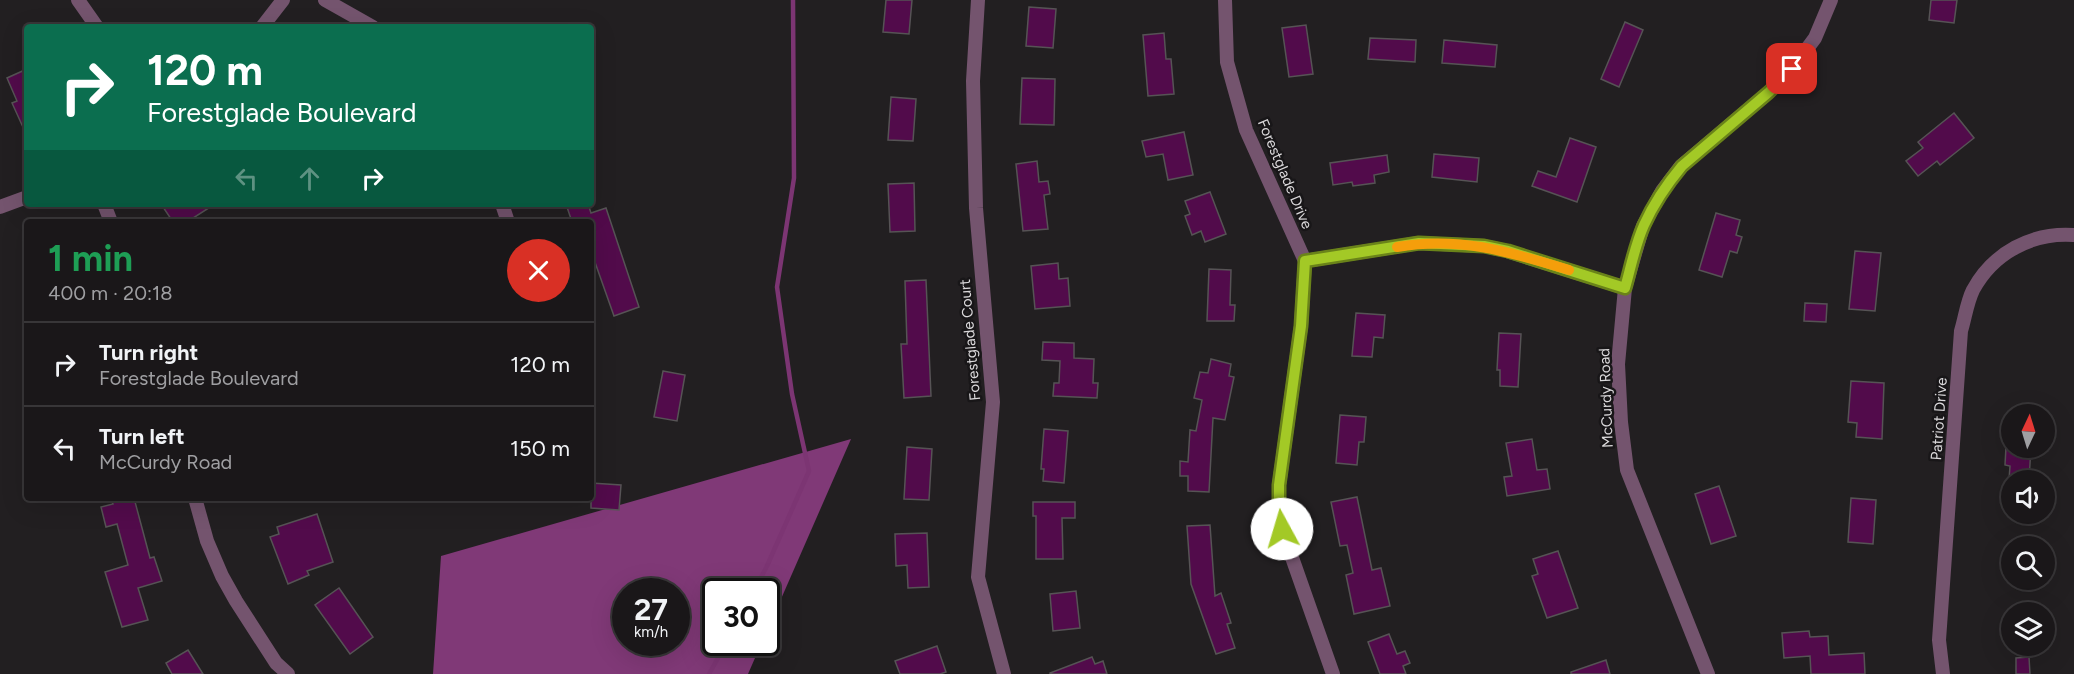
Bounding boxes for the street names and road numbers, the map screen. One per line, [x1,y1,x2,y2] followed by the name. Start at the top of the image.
[1254,116,1316,232] street label: Forestglade Drive
[956,278,984,401] street label: Forestglade Court
[1595,348,1617,448] street label: McCurdy Road
[1927,377,1951,461] street label: Patriot Drive

